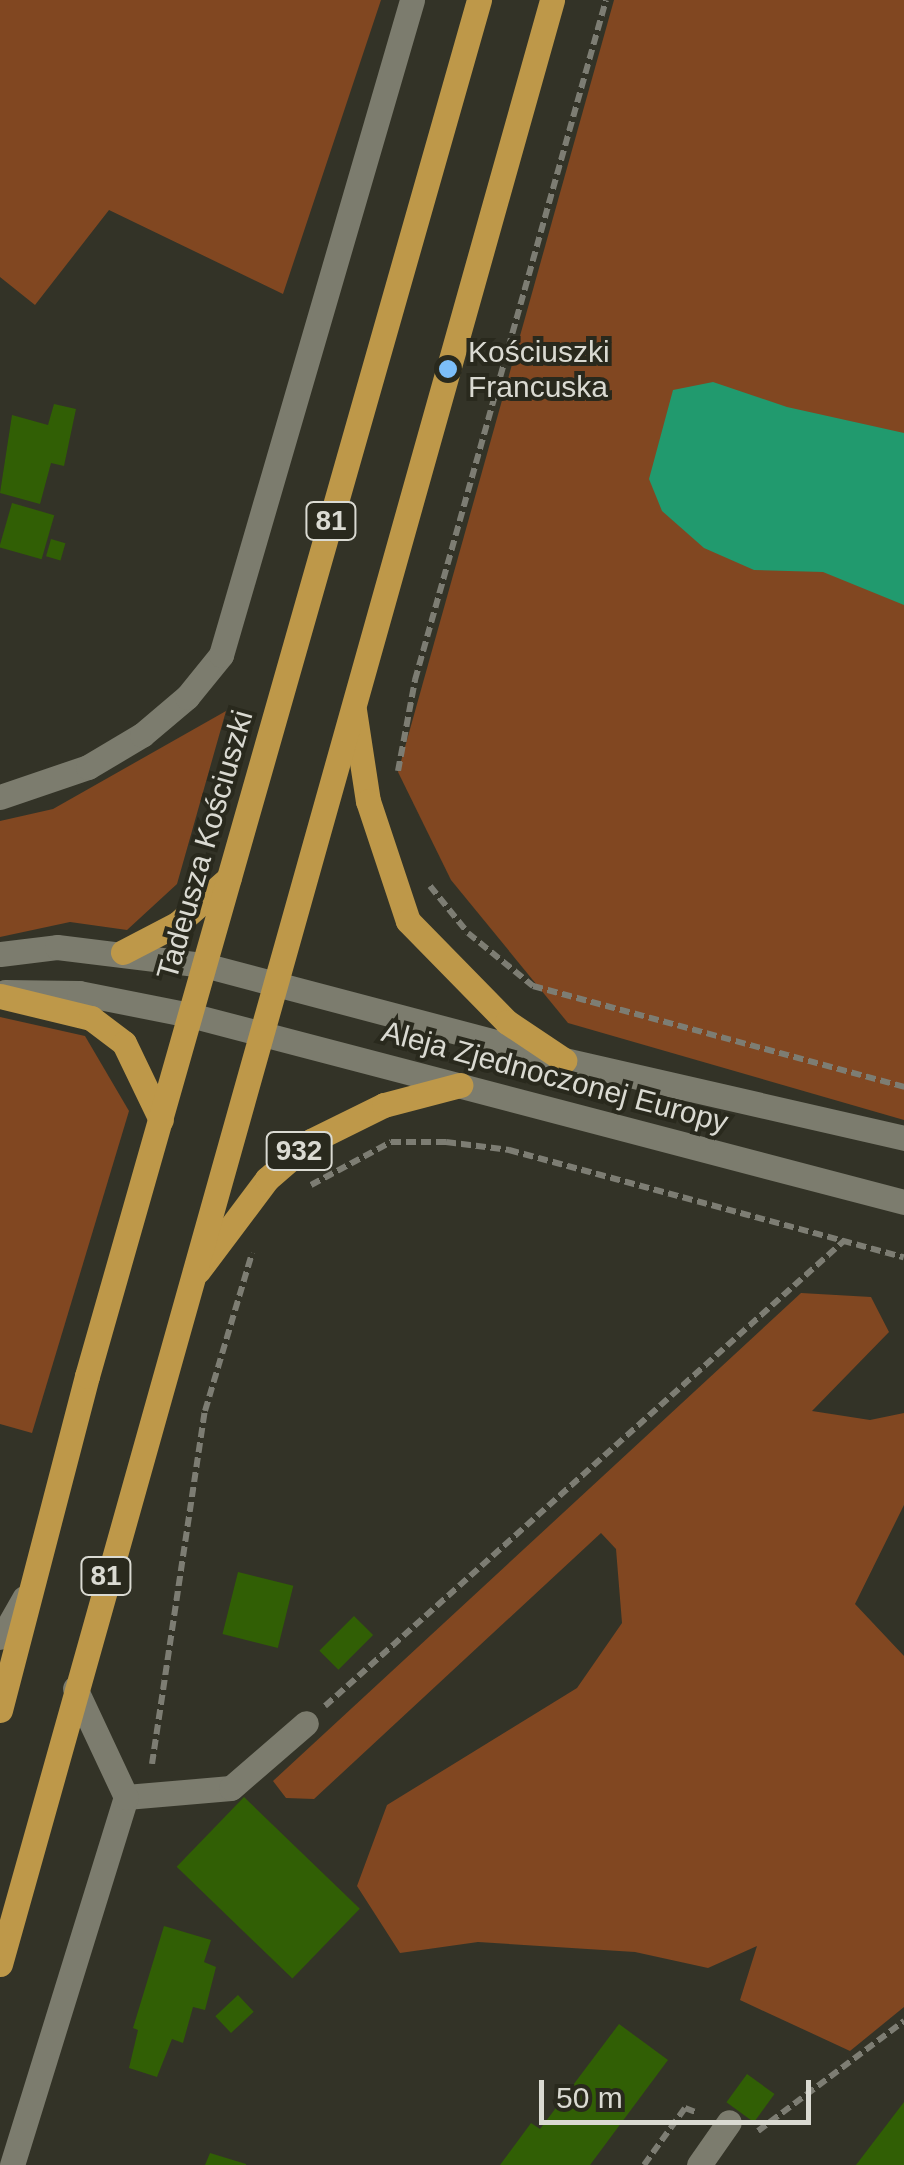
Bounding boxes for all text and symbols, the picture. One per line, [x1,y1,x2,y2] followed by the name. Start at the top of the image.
[468,334,610,404] place label: Kościuszki Francuska
[437,358,459,380] marker: Kościuszki Francuska
[304,498,358,544] road number: 81
[149,706,261,984] street label: Tadeusza Kościuszki
[378,1013,732,1141] street label: Aleja Zjednoczonej Europy
[264,1128,334,1174] road number: 932
[78,1553,134,1599] road number: 81
[544,2060,816,2122] scale bar
[556,2081,623,2114] text: 50 m

